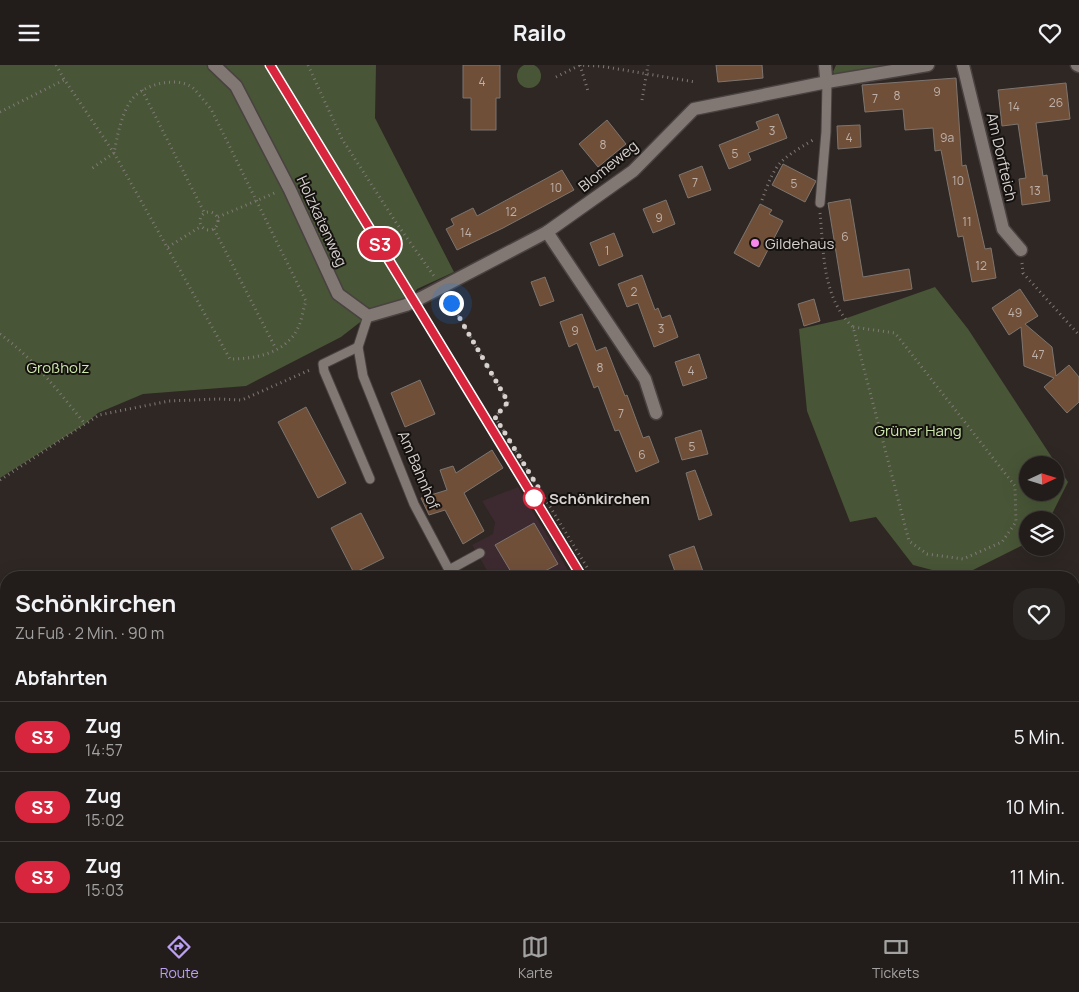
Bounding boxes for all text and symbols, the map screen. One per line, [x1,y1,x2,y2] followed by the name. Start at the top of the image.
[513,18,566,48] text: Railo
[15,19,43,47] icon: menu
[1036,19,1064,47] icon: heart
[478,73,486,90] house number: 4
[933,83,941,100] house number: 9
[894,87,901,104] house number: 8
[872,90,878,107] house number: 7
[1049,94,1063,111] house number: 26
[1008,98,1020,115] house number: 14
[982,111,1022,203] street label: Am Dorfteich
[769,122,775,139] house number: 3
[845,129,853,146] house number: 4
[940,129,954,146] house number: 9a
[574,135,642,197] street label: Blomeweg
[600,136,607,153] house number: 8
[732,145,739,162] house number: 5
[292,172,352,270] street label: Holzkatenweg
[952,172,964,189] house number: 10
[692,174,698,191] house number: 7
[791,175,798,192] house number: 5
[550,179,562,196] house number: 10
[1029,182,1041,199] house number: 13
[505,203,517,220] house number: 12
[655,209,663,226] house number: 9
[962,213,972,230] house number: 11
[460,224,472,241] house number: 14
[358,228,402,260] line badge: S3
[841,228,849,245] house number: 6
[369,232,391,256] text: S3
[765,233,834,254] place label: Gildehaus
[749,237,761,249] marker: Gildehaus
[605,242,609,259] house number: 1
[975,257,987,274] house number: 12
[631,283,638,300] house number: 2
[439,291,464,316] your location
[1008,304,1022,321] house number: 49
[658,320,664,337] house number: 3
[571,322,579,339] house number: 9
[1031,346,1045,363] house number: 47
[27,357,90,378] park label: Großholz
[597,359,604,376] house number: 8
[687,362,695,379] house number: 4
[618,405,624,422] house number: 7
[874,420,962,441] park label: Grüner Hang
[393,427,445,513] street label: Am Bahnhof
[689,438,696,455] house number: 5
[638,446,646,463] house number: 6
[1019,456,1064,501] north arrow
[1019,456,1064,556] map controls
[523,487,545,509] marker: Schönkirchen
[549,488,650,509] place label: Schönkirchen
[1019,511,1064,556] button: layers
[15,586,176,619] text: Schönkirchen
[1013,588,1065,640] button: heart
[15,622,164,644] text: Zu Fuß · 2 Min. · 90 m
[15,665,108,691] text: Abfahrten
[85,713,121,739] text: Zug
[1014,724,1065,750] text: 5 Min.
[31,725,54,749] text: S3
[85,739,123,761] text: 14:57
[85,783,121,809] text: Zug
[1006,794,1065,820] text: 10 Min.
[31,795,54,819] text: S3
[85,809,124,831] text: 15:02
[85,853,121,879] text: Zug
[1010,864,1065,890] text: 11 Min.
[31,865,54,889] text: S3
[85,879,124,901] text: 15:03
[160,933,199,982] tab: Route
[518,933,553,982] tab: Karte
[872,933,919,982] tab: Tickets

